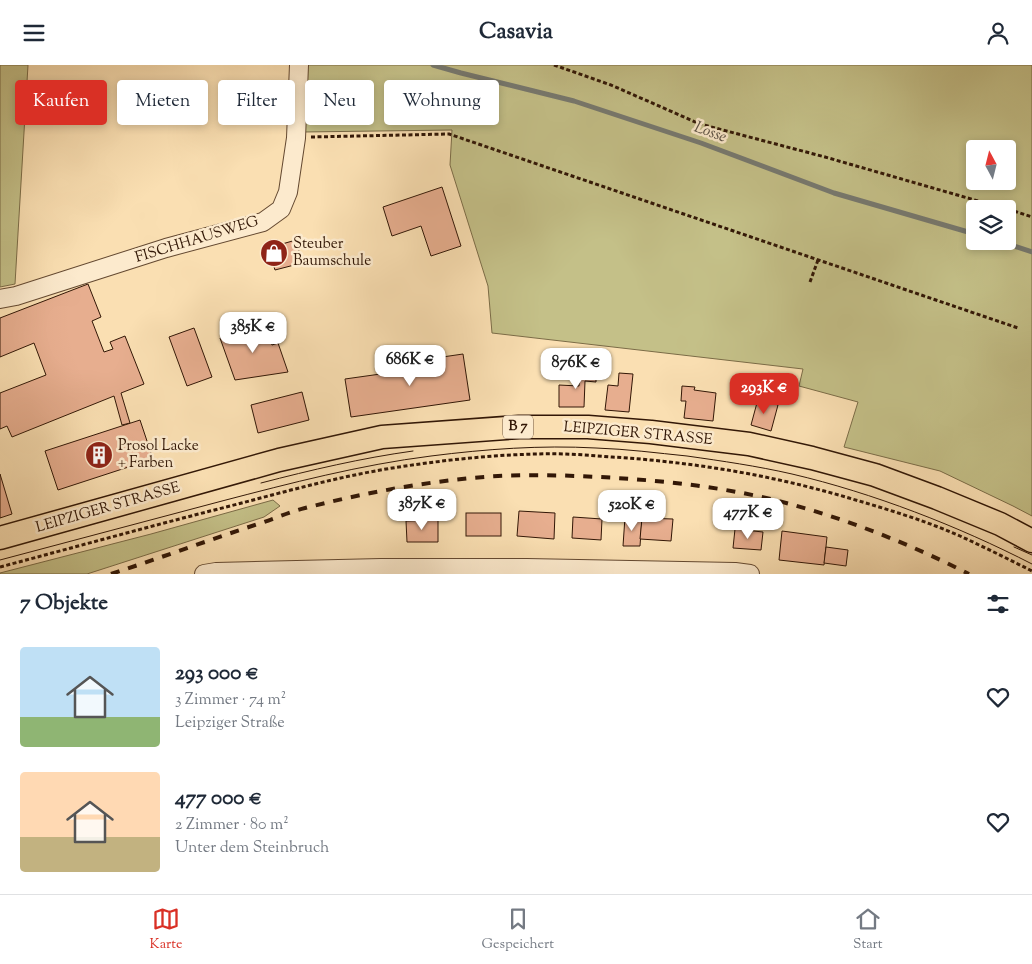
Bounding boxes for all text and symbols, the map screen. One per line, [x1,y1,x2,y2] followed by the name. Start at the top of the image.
[479,17,553,49] text: Casavia
[20,19,48,47] icon: menu
[984,19,1012,47] icon: person
[15,80,107,125] chip: Kaufen
[117,80,208,125] chip: Mieten
[218,80,295,125] chip: Filter
[305,80,374,125] chip: Neu
[384,80,499,125] chip: Wohnung
[691,117,729,149] water label: Losse
[966,140,1016,190] north arrow
[966,140,1016,250] map controls
[966,200,1016,250] button: layers
[133,211,261,269] street label: FISCHHAUSWEG
[293,234,371,272] place label: Steuber Baumschule
[259,238,289,268] shop icon: Steuber Baumschule
[212,311,294,354] pin: 385K €
[231,316,275,339] text: 385K €
[369,345,451,387] pin: 686K €
[535,347,617,390] pin: 876K €
[386,349,434,372] text: 686K €
[552,352,600,375] text: 876K €
[723,373,805,415] pin: 293K €
[741,377,787,400] text: 293K €
[503,416,533,439] road number: B 7
[563,417,713,451] street label: LEIPZIGER STRASSE
[118,436,199,474] place label: Prosol Lacke + Farben
[84,440,114,470] building icon: Prosol Lacke + Farben
[33,477,183,539] street label: LEIPZIGER STRASSE
[381,489,463,531] pin: 387K €
[591,489,673,532] pin: 520K €
[398,493,446,516] text: 387K €
[609,494,655,517] text: 520K €
[707,497,789,540] pin: 477K €
[724,502,772,525] text: 477K €
[20,589,108,619] text: 7 Objekte
[984,590,1012,618] icon: filters
[175,659,259,689] text: 293 000 €
[60,667,120,727] icon: home
[984,683,1012,711] icon: heart
[175,689,286,712] text: 3 Zimmer · 74 m²
[175,712,285,735] text: Leipziger Straße
[175,784,262,814] text: 477 000 €
[60,792,120,852] icon: home
[984,808,1012,836] icon: heart
[175,814,289,837] text: 2 Zimmer · 80 m²
[175,837,329,860] text: Unter dem Steinbruch
[150,905,182,955] tab: Karte
[481,905,554,955] tab: Gespeichert
[853,905,882,955] tab: Start

